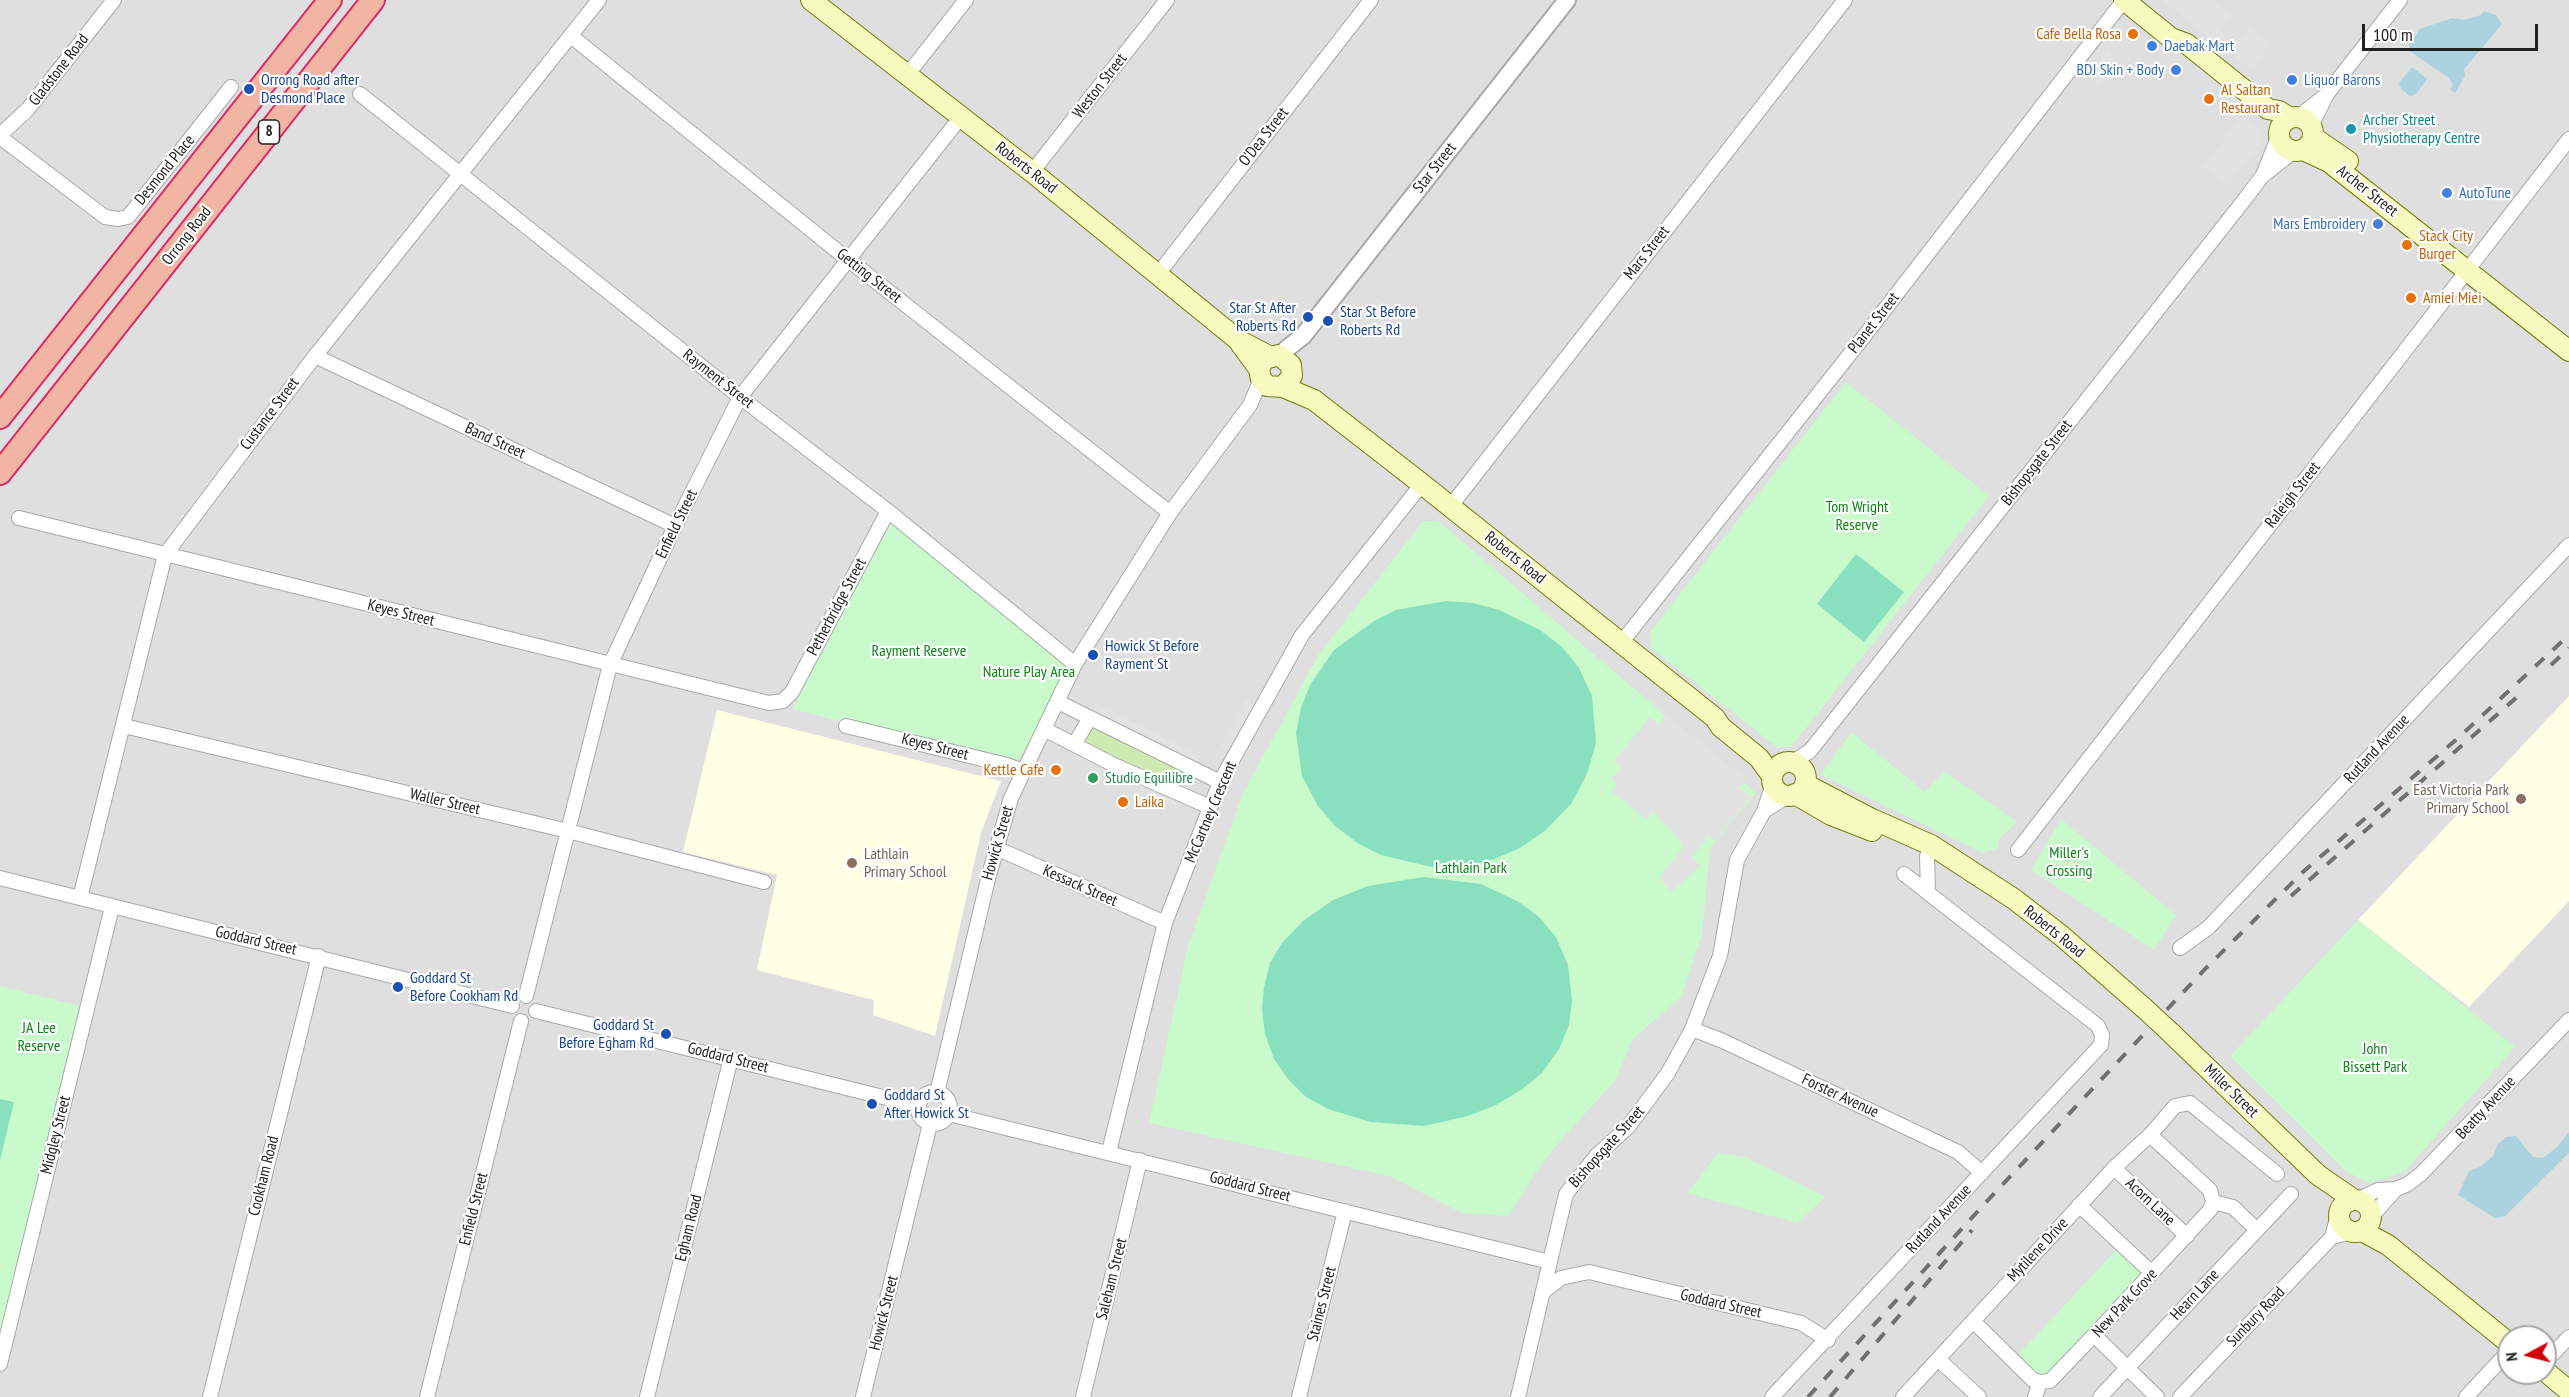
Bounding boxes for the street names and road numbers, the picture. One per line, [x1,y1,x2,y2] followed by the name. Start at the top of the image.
[25,30,93,110] street label: Gladstone Road
[1069,50,1131,122] street label: Weston Street
[1235,104,1293,170] street label: O'Dea Street
[258,120,280,144] road number: 8
[131,131,199,209] street label: Desmond Place
[991,138,1061,198] street label: Roberts Road
[1409,139,1461,197] street label: Star Street
[2333,161,2401,221] street label: Archer Street
[158,203,216,269] street label: Orrong Road
[1620,222,1674,284] street label: Mars Street
[833,245,905,307] street label: Getting Street
[1844,289,1904,357] street label: Planet Street
[679,345,757,413] street label: Rayment Street
[237,374,303,454] street label: Custance Street
[1998,416,2076,510] street label: Bishopsgate Street
[462,419,528,463] street label: Band Street
[2261,458,2325,532] street label: Raleigh Street
[652,486,702,562] street label: Enfield Street
[1481,528,1549,588] street label: Roberts Road
[803,555,871,659] street label: Petherbridge Street
[366,595,436,631] street label: Keyes Street
[2340,711,2414,787] street label: Rutland Avenue
[900,729,970,765] street label: Keyes Street
[1181,758,1241,866] street label: McCartney Crescent
[408,785,482,819] street label: Waller Street
[978,804,1018,882] street label: Howick Street
[1040,861,1120,911] street label: Kessack Street
[2020,902,2088,962] street label: Roberts Road
[213,922,299,960] street label: Goddard Street
[685,1039,771,1077] street label: Goddard Street
[2200,1060,2262,1122] street label: Miller Street
[1799,1070,1881,1122] street label: Forster Avenue
[2452,1073,2520,1143] street label: Beatty Avenue
[37,1094,75,1176] street label: Midgley Street
[1565,1102,1649,1192] street label: Bishopsgate Street
[245,1134,283,1218] street label: Cookham Road
[1207,1168,1293,1206] street label: Goddard Street
[456,1170,492,1248] street label: Enfield Street
[2121,1174,2179,1230] street label: Acorn Lane
[1902,1181,1976,1257] street label: Rutland Avenue
[671,1193,707,1263] street label: Egham Road
[2004,1214,2072,1286] street label: Mytilene Drive
[1093,1236,1131,1322] street label: Saleham Street
[1303,1264,1341,1344] street label: Staines Street
[2088,1265,2162,1341] street label: New Park Grove
[2167,1265,2223,1325] street label: Hearn Lane
[865,1273,903,1353] street label: Howick Street
[2223,1283,2289,1351] street label: Sunbury Road
[1678,1285,1764,1323] street label: Goddard Street

